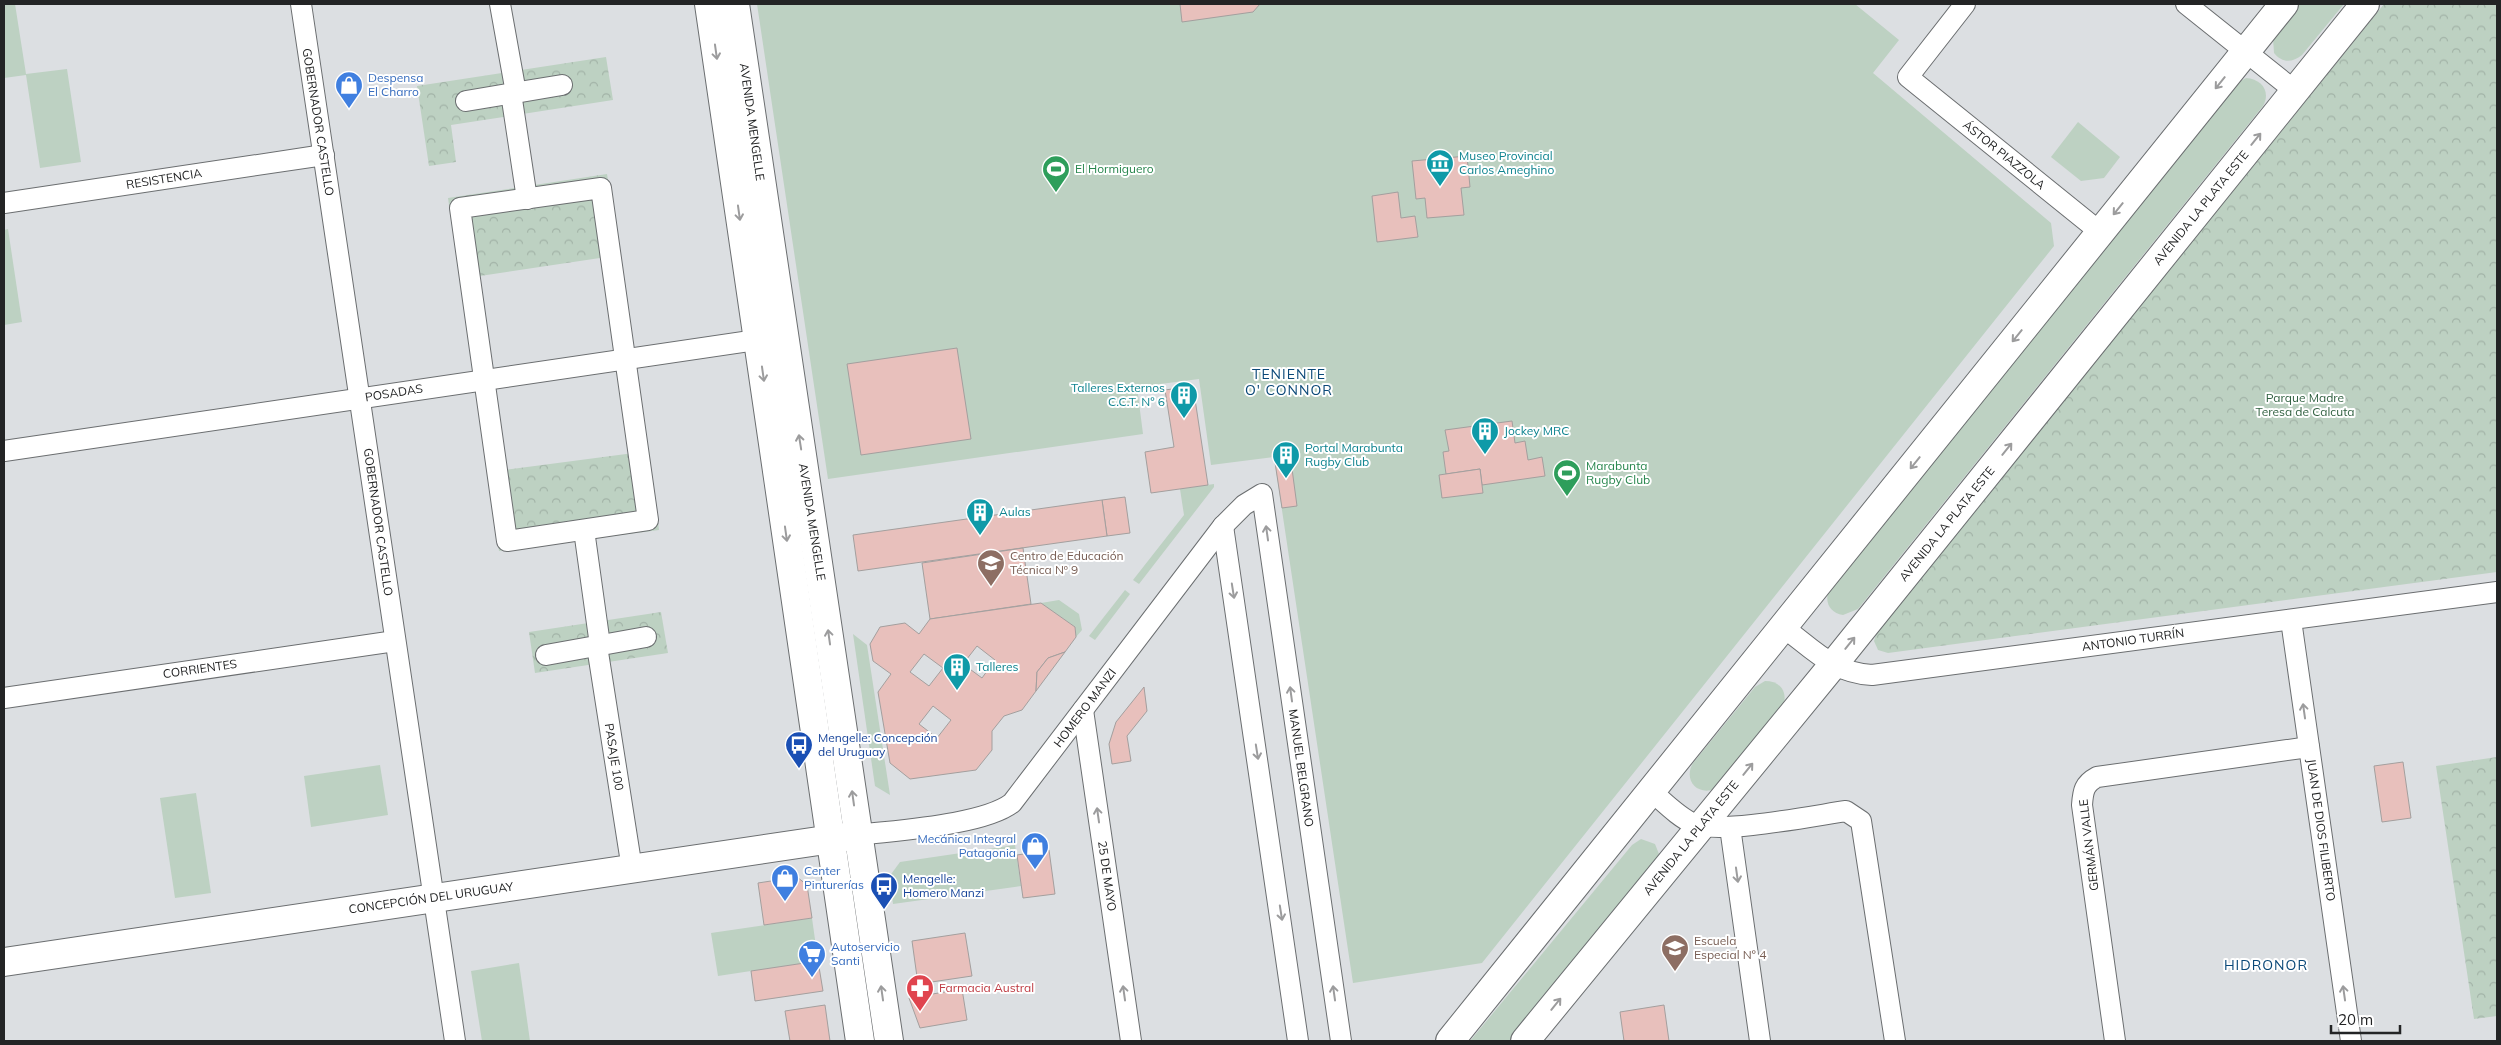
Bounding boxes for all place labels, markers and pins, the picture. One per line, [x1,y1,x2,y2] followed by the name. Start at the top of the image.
[334,70,364,109] shop icon: Despensa El Charro
[368,70,423,99] place label: Despensa El Charro
[1425,148,1455,187] museum icon: Museo Provincial Carlos Ameghino
[1459,148,1554,177] place label: Museo Provincial Carlos Ameghino
[1041,154,1071,193] sports icon: El Hormiguero
[1075,161,1154,176] place label: El Hormiguero
[1071,380,1165,409] place label: Talleres Externos C.C.T. N° 6
[1169,380,1199,419] building icon: Talleres Externos C.C.T. N° 6
[1470,416,1500,455] building icon: Jockey MRC
[1504,423,1569,438] place label: Jockey MRC
[1271,440,1301,479] building icon: Portal Marabunta Rugby Club
[1305,440,1403,469] place label: Portal Marabunta Rugby Club
[1552,458,1582,497] sports icon: Marabunta Rugby Club
[1586,458,1650,487] place label: Marabunta Rugby Club
[965,497,995,536] building icon: Aulas
[999,504,1031,519] place label: Aulas
[976,548,1006,587] school or university icon: Centro de Educación Técnica Nº 9
[1010,548,1124,577] place label: Centro de Educación Técnica Nº 9
[942,652,972,691] building icon: Talleres
[976,659,1019,674] place label: Talleres
[784,730,814,769] bus stop icon: Mengelle: Concepción del Uruguay
[818,730,938,759] place label: Mengelle: Concepción del Uruguay
[918,831,1016,860] place label: Mecánica Integral Patagonia
[1020,831,1050,870] shop icon: Mecánica Integral Patagonia
[770,863,800,902] shop icon: Center Pinturerías
[804,863,864,892] place label: Center Pinturerías
[869,871,899,910] bus stop icon: Mengelle: Homero Manzi
[903,871,984,900] place label: Mengelle: Homero Manzi
[1660,933,1690,972] school or university icon: Escuela Especial N° 4
[1694,933,1766,962] place label: Escuela Especial N° 4
[797,939,827,978] supermarket icon: Autoservicio Santi
[831,939,900,968] place label: Autoservicio Santi
[905,973,935,1012] pharmacy icon: Farmacia Austral
[939,980,1034,995] place label: Farmacia Austral

